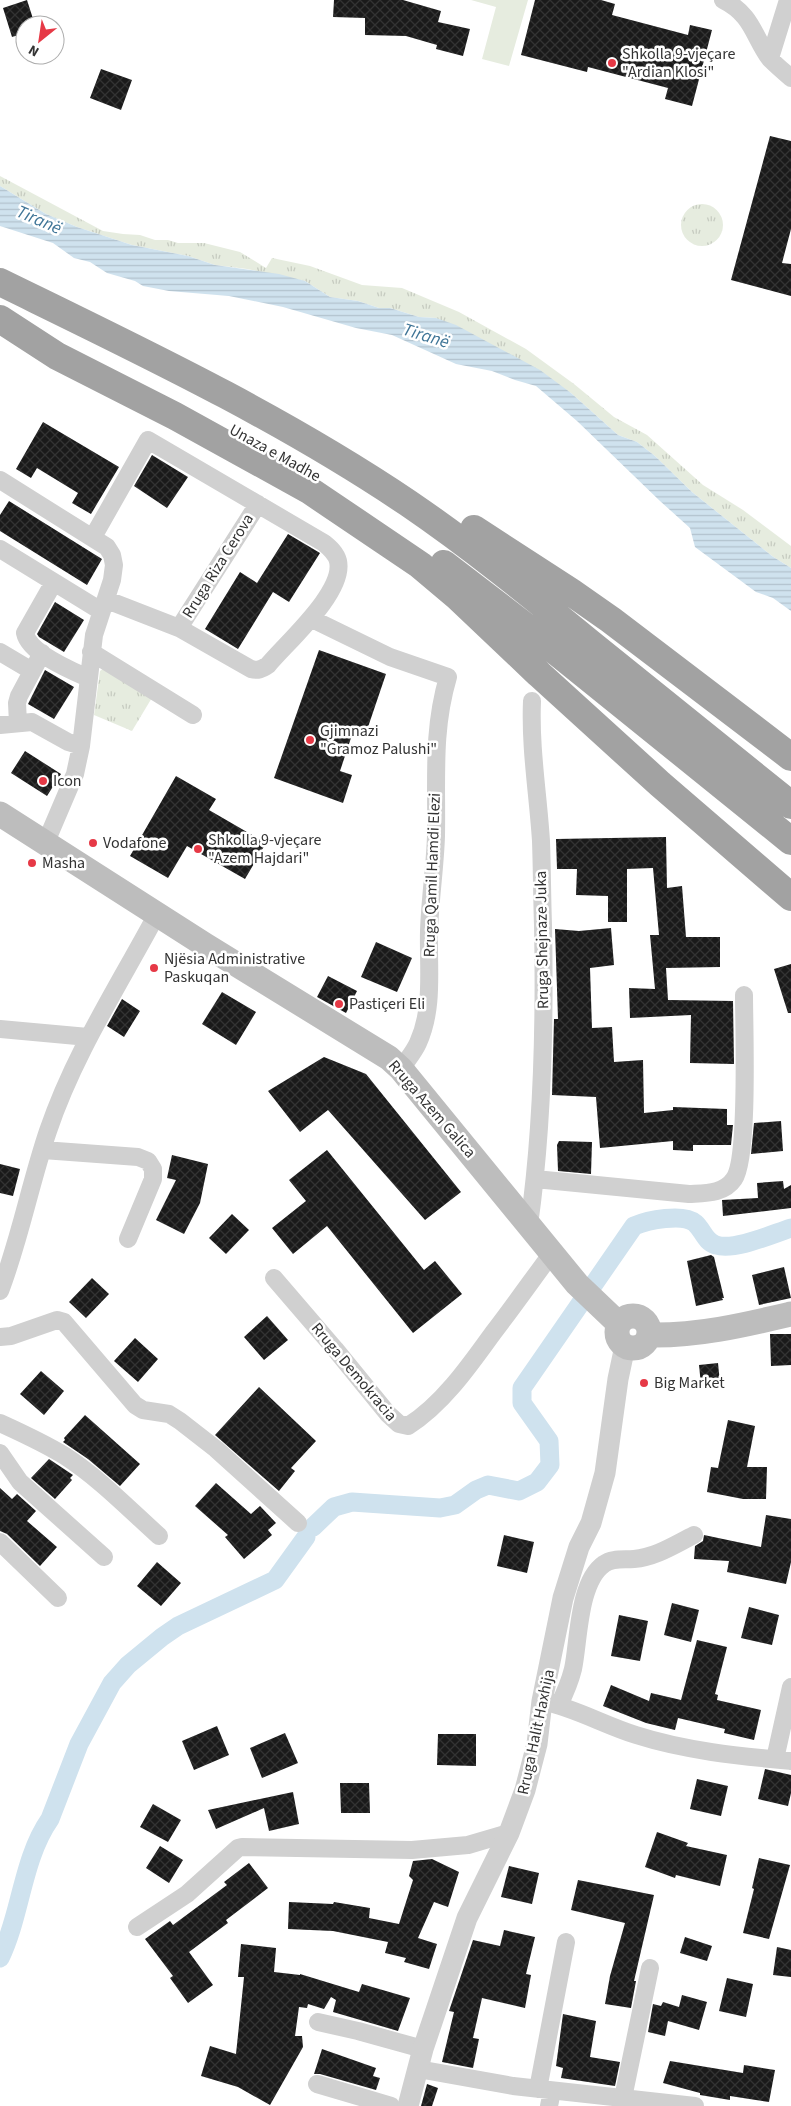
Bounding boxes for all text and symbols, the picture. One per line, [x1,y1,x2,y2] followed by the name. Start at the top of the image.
[15,15,65,65] north arrow
[25,39,43,61] text: N
[622,43,736,83] place label: Shkolla 9-vjeçare "Ardian Klosi"
[606,57,618,69] marker: Shkolla 9-vjeçare "Ardian Klosi"
[12,199,66,241] water label: Tiranë
[400,317,453,355] water label: Tiranë
[225,419,325,487] street label: Unaza e Madhe
[177,510,259,622] street label: Rruga Riza Cerova
[320,720,437,760] place label: Gjimnazi "Gramoz Palushi"
[304,734,316,746] marker: Gjimnazi "Gramoz Palushi"
[53,770,82,792] place label: Icon
[37,775,49,787] marker: Icon
[418,792,446,958] street label: Rruga Qamil Hamdi Elezi
[208,829,322,869] place label: Shkolla 9-vjeçare "Azem Hajdari"
[103,832,167,854] place label: Vodafone
[87,837,99,849] marker: Vodafone
[192,843,204,855] marker: Shkolla 9-vjeçare "Azem Hajdari"
[42,852,85,874] place label: Masha
[26,857,38,869] marker: Masha
[530,871,554,1009] street label: Rruga Shejnaze Juka
[164,948,305,988] place label: Njësia Administrative Paskuqan
[148,962,160,974] marker: Njësia Administrative Paskuqan
[349,993,425,1015] place label: Pastiçeri Eli
[333,998,345,1010] marker: Pastiçeri Eli
[383,1055,481,1163] street label: Rruga Azem Galica
[306,1318,402,1426] street label: Rruga Demokracia
[654,1372,725,1394] place label: Big Market
[638,1377,650,1389] marker: Big Market
[512,1667,560,1797] street label: Rruga Halit Haxhija

